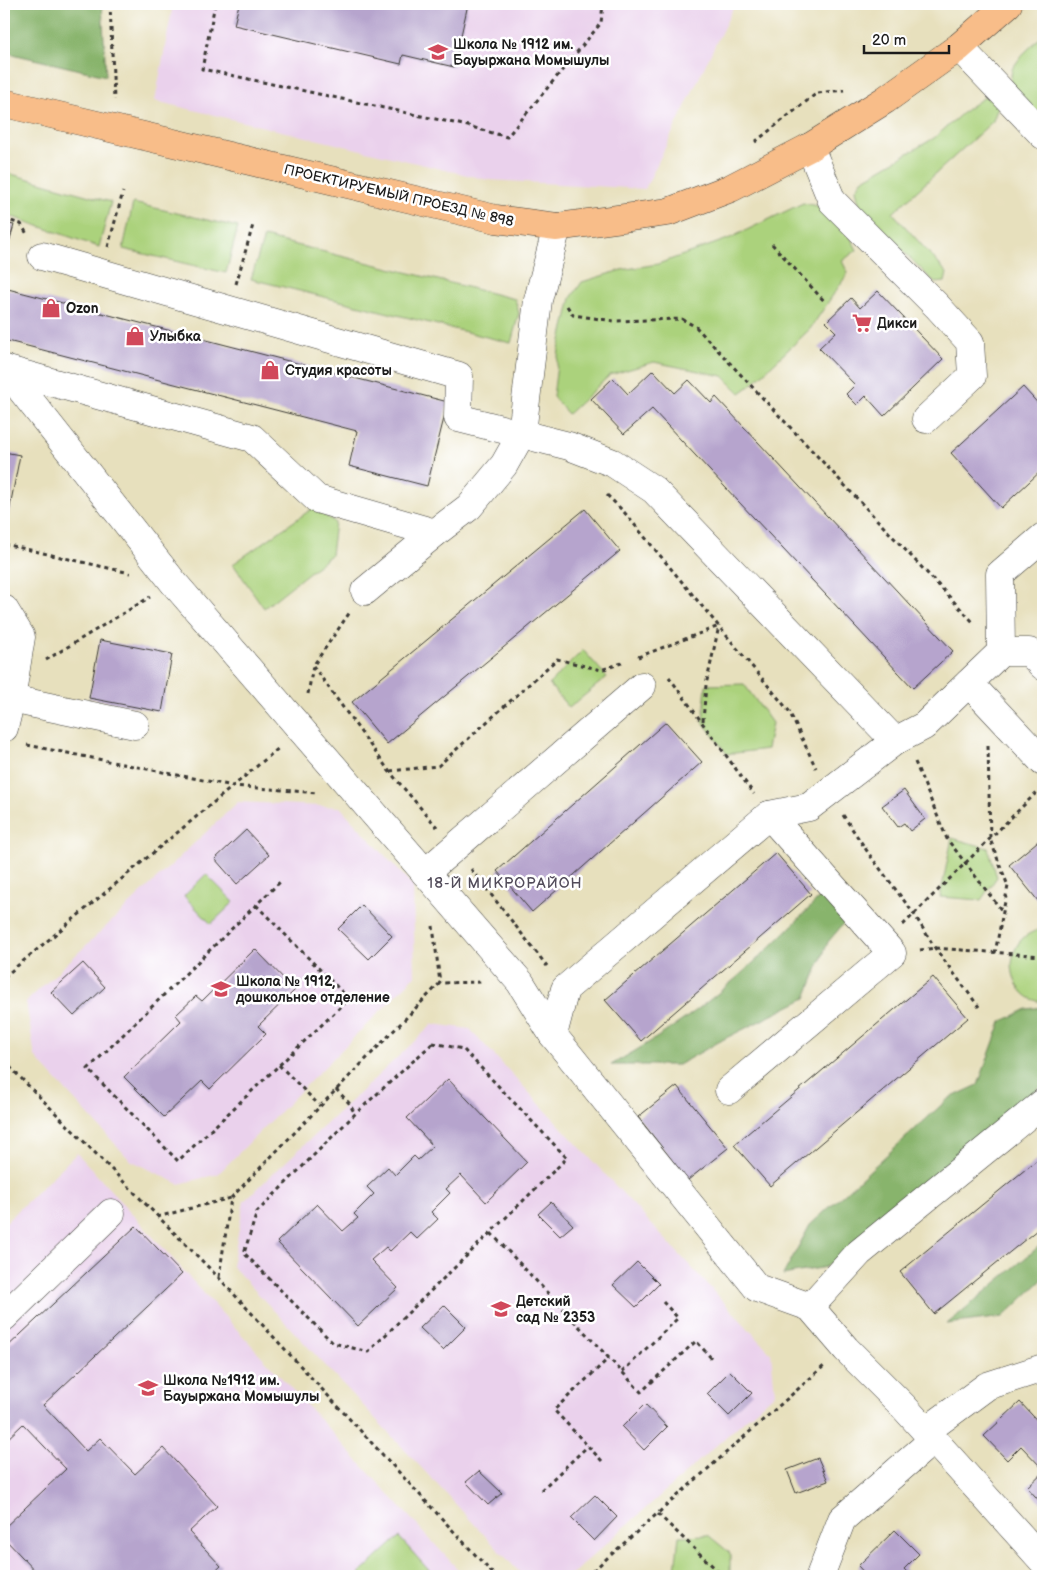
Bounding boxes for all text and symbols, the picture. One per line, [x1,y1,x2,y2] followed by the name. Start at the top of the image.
[864,22,950,54] scale bar
[872,31,906,50] text: 20 m
[453,36,609,69] place label: Школа № 1912 им. Бауыржана Момышулы
[427,41,449,63] school or university icon: Школа № 1912 им. Бауыржана Момышулы
[282,161,515,230] street label: ПРОЕКТИРУЕМЫЙ ПРОЕЗД № 898
[40,297,62,319] shop icon: Ozon
[66,300,99,317] place label: Ozon
[851,312,873,334] supermarket icon: Дикси
[877,315,917,332] place label: Дикси
[124,325,146,347] shop icon: Улыбка
[150,328,202,345] place label: Улыбка
[259,359,281,381] shop icon: Студия красоты
[285,362,392,379] place label: Студия красоты
[427,874,583,893] district label: 18-Й МИКРОРАЙОН
[235,973,390,1006] place label: Школа № 1912, дошкольное отделение
[210,978,232,1000] school or university icon: Школа № 1912, дошкольное отделение
[516,1293,595,1326] place label: Детский сад № 2353
[490,1298,512,1320] school or university icon: Детский сад № 2353
[163,1372,319,1405] place label: Школа №1912 им. Бауыржана Момышулы
[137,1377,159,1399] school or university icon: Школа №1912 им. Бауыржана Момышулы

